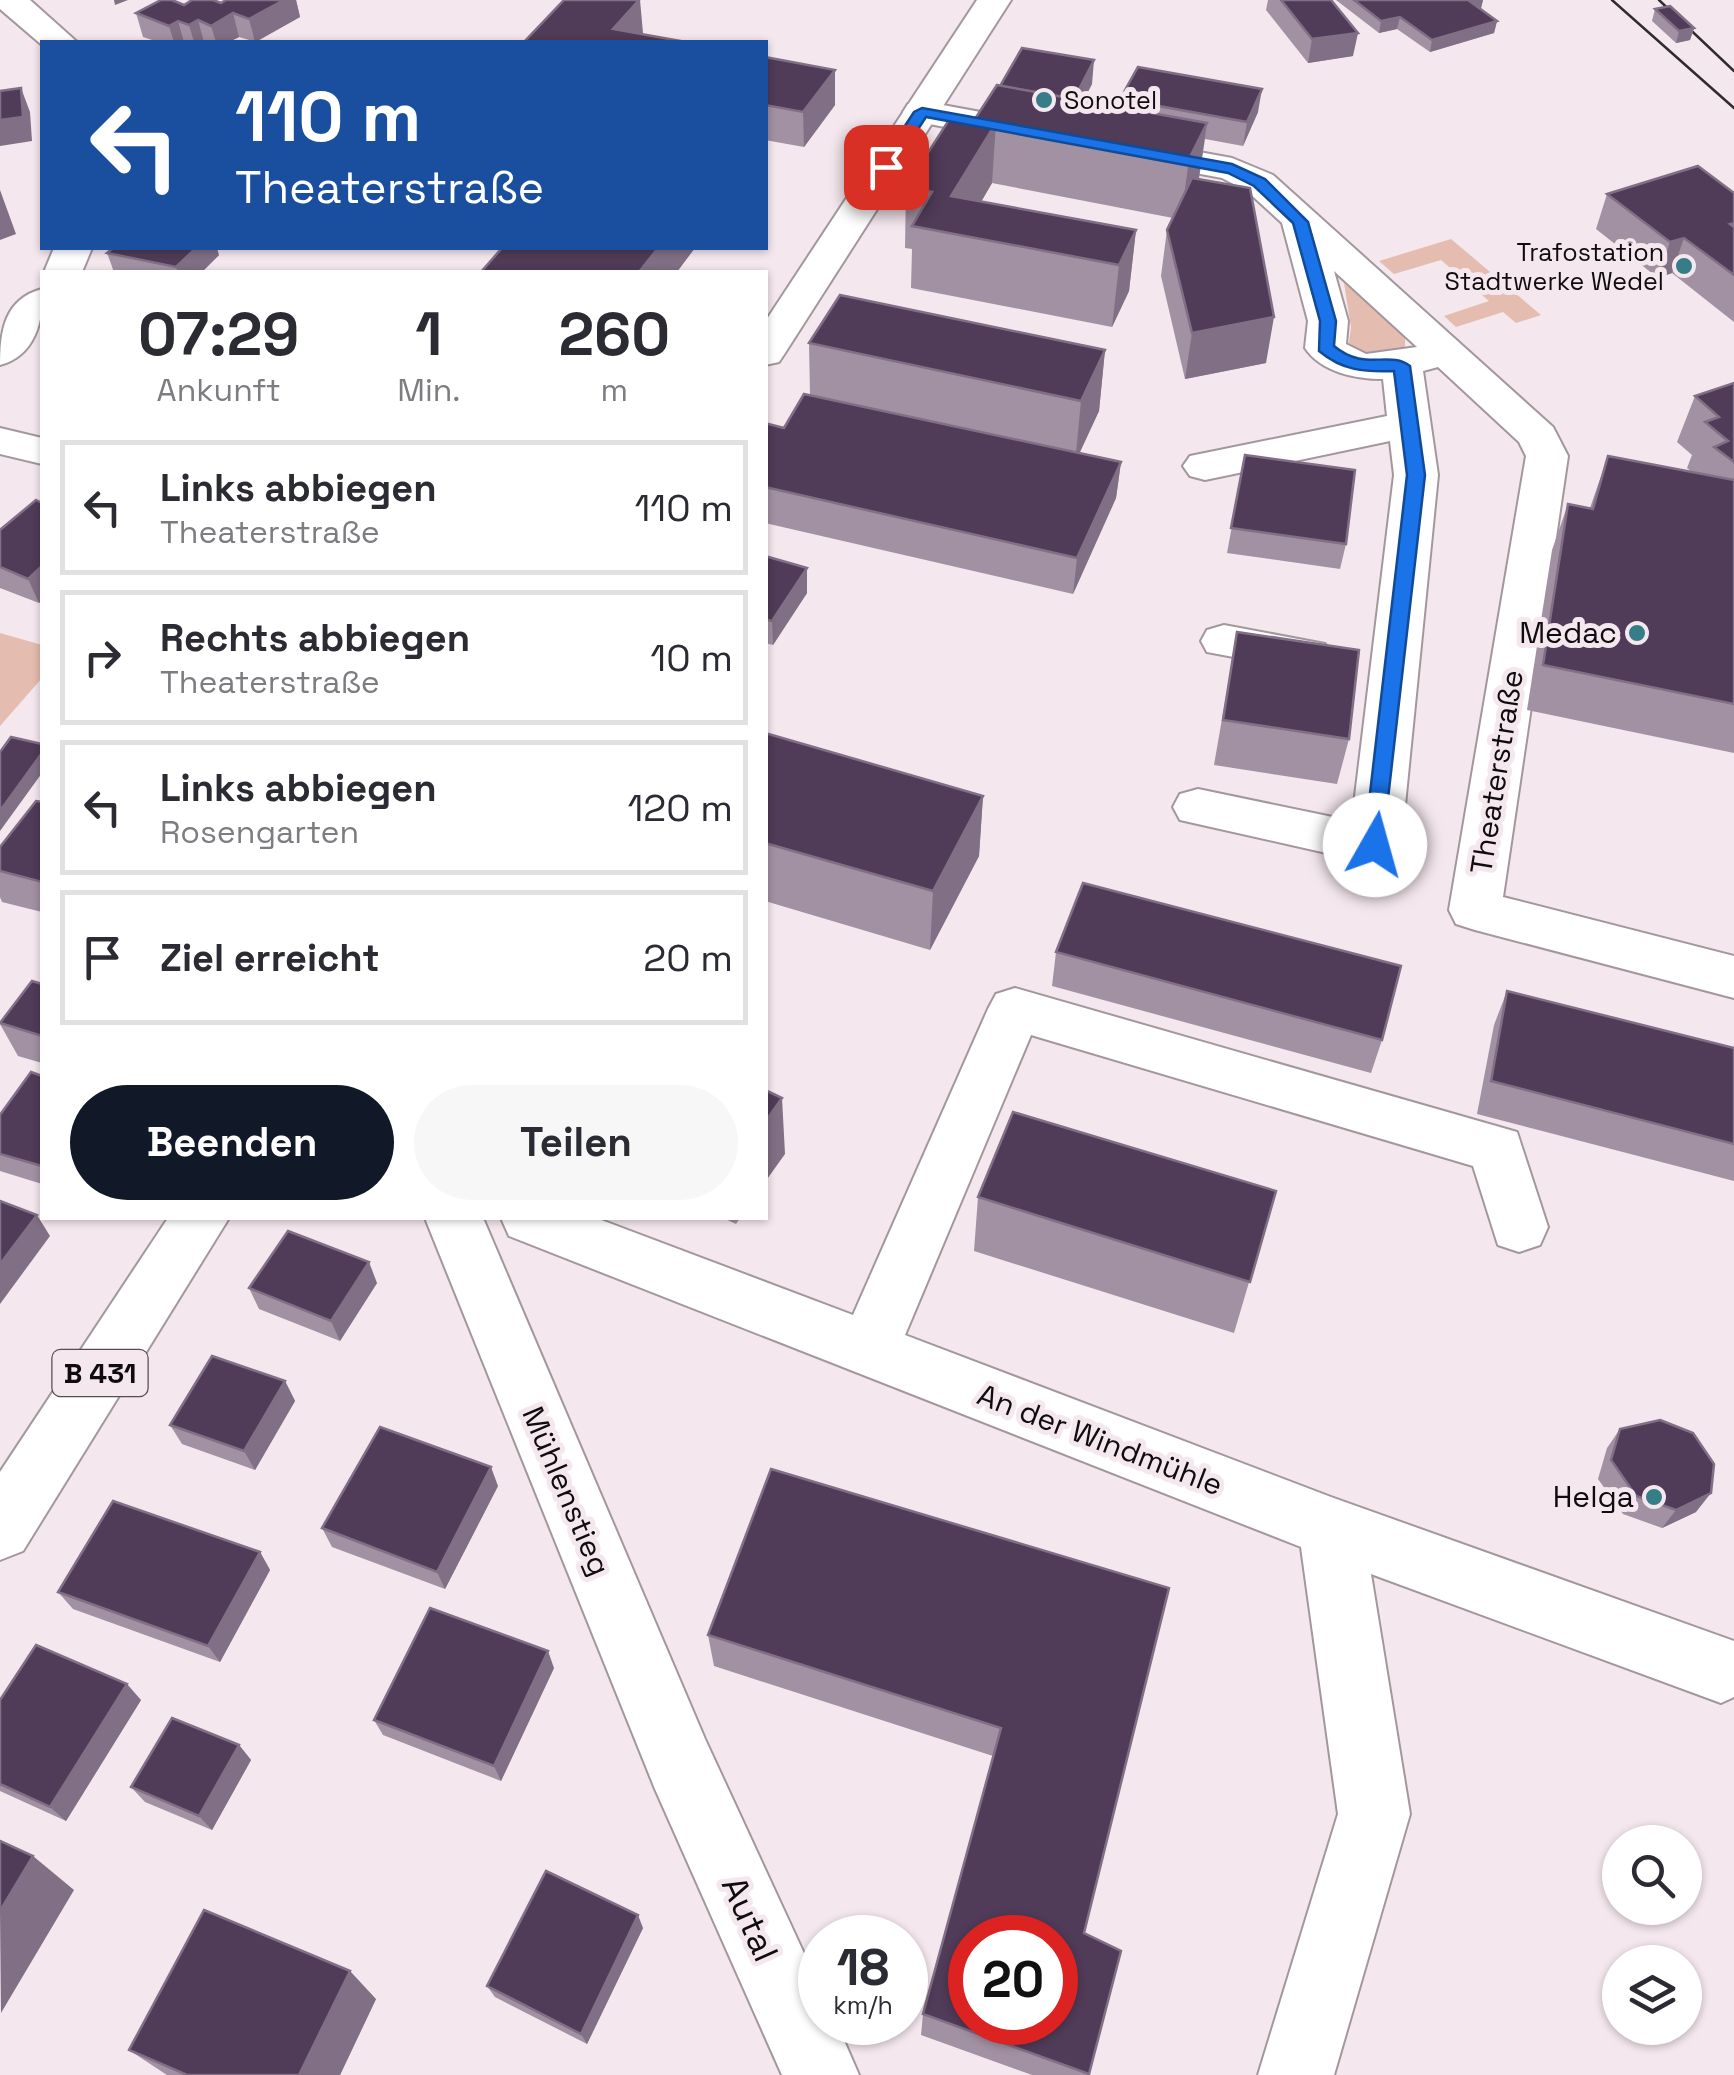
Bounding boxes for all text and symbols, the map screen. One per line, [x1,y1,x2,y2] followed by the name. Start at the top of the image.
[235,72,421,161] text: 110 m
[70,80,200,210] icon: left
[1064,84,1157,116] place label: Sonotel
[1033,89,1055,111] marker: Sonotel
[844,125,929,210] pin
[859,140,914,195] icon: arrive
[235,159,544,216] text: Theaterstraße
[1444,236,1664,297] place label: Trafostation Stadtwerke Wedel
[1673,255,1695,277] marker: Trafostation Stadtwerke Wedel
[138,296,299,373] text: 07:29
[415,296,442,373] text: 1
[558,296,670,373] text: 260
[157,370,281,410] text: Ankunft
[397,370,460,410] text: Min.
[600,370,628,410] text: m
[160,464,437,512] text: Links abbiegen
[75,480,130,535] icon: left
[634,484,733,532] text: 110 m
[160,512,380,552] text: Theaterstraße
[1519,613,1617,652] place label: Medac
[160,614,470,662] text: Rechts abbiegen
[1626,622,1648,644] marker: Medac
[75,630,130,685] icon: right
[650,634,733,682] text: 10 m
[160,662,380,702] text: Theaterstraße
[1461,667,1532,877] street label: Theaterstraße
[160,764,437,812] text: Links abbiegen
[75,780,130,835] icon: left
[627,784,733,832] text: 120 m
[1323,793,1427,897] position arrow
[160,812,359,852] text: Rosengarten
[75,930,130,985] icon: arrive
[160,934,380,982] text: Ziel erreicht
[643,934,733,982] text: 20 m
[70,1085,394,1200] button: Beenden
[414,1085,738,1200] button: Teilen
[52,1350,148,1396] road number: B 431
[972,1375,1228,1504] street label: An der Windmühle
[513,1400,620,1581] street label: Mühlenstieg
[1553,1477,1634,1516] place label: Helga
[1643,1486,1665,1508] marker: Helga
[1602,1825,1702,2045] map controls
[1602,1825,1702,1925] button: search
[712,1870,788,1968] street label: Autal
[948,1915,1078,2045] speed limit sign: 20
[837,1936,889,2000] text: 18
[1602,1945,1702,2045] button: layers
[833,1989,893,2021] text: km/h

